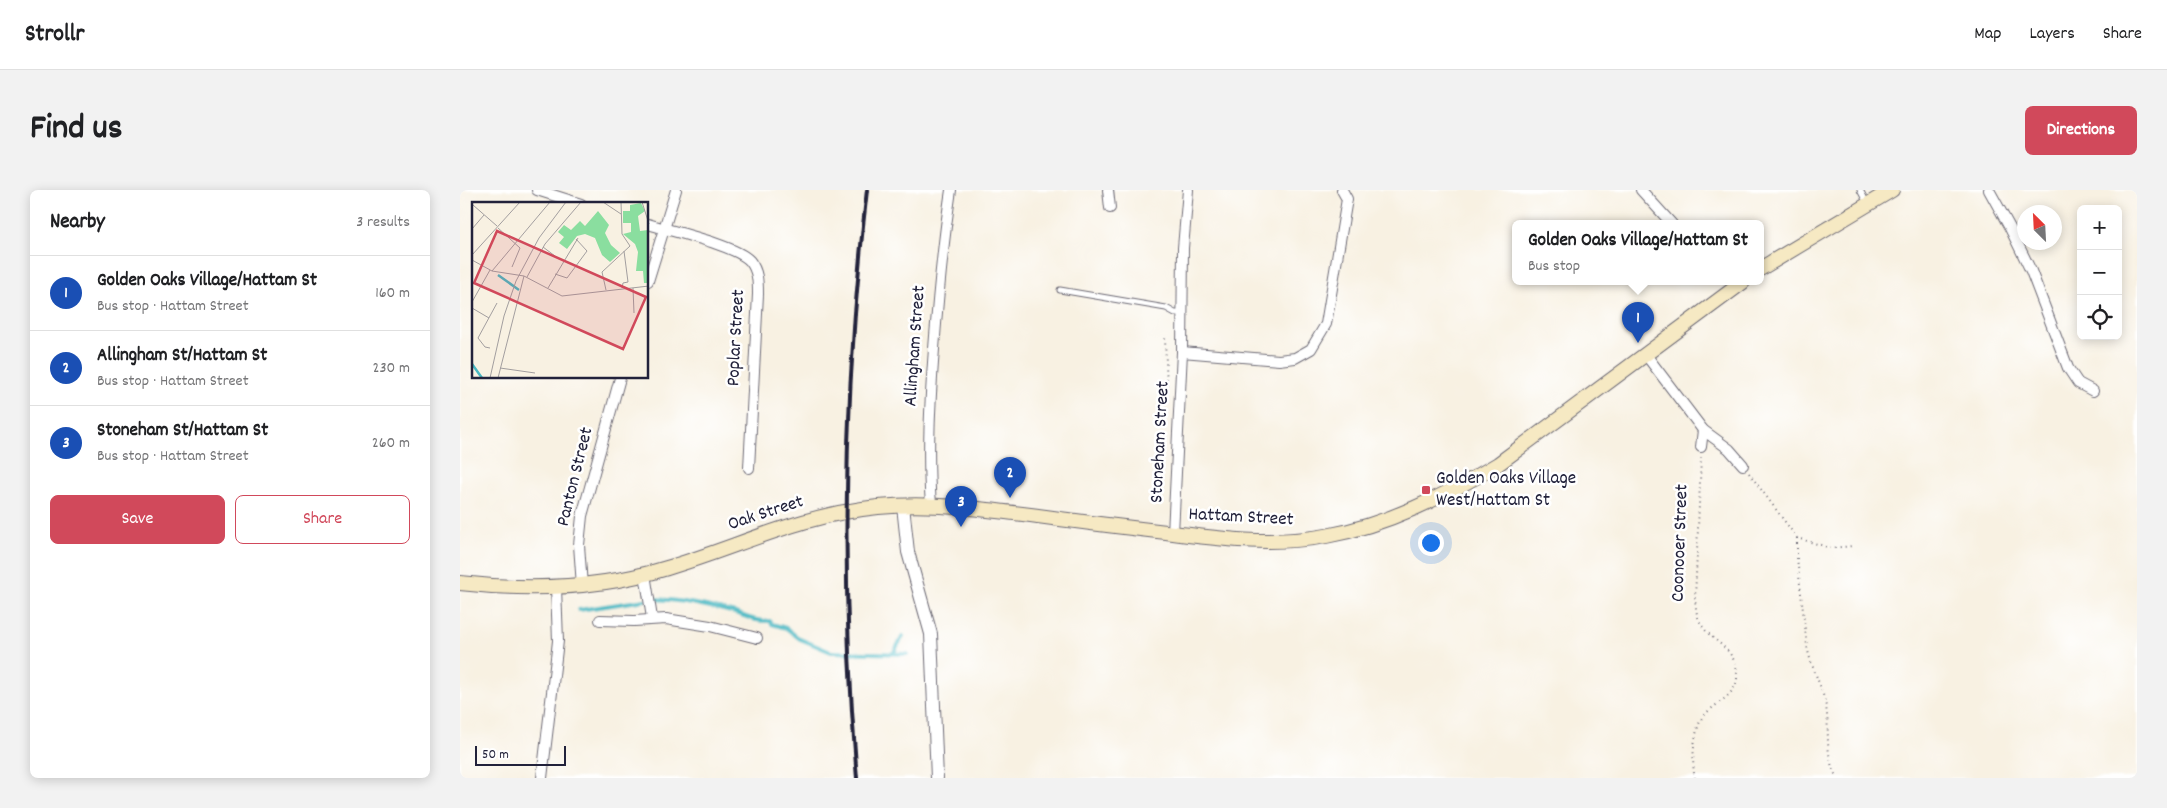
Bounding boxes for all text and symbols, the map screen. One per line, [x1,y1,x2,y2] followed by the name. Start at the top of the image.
[25,18,84,52] text: Strollr
[1974,22,2001,47] text: Map
[2029,22,2075,47] text: Layers
[2103,22,2142,47] text: Share
[30,105,122,155] text: Find us
[2025,106,2137,155] button: Directions
[472,202,649,379] inset map
[2017,205,2062,250] north arrow
[2077,205,2122,340] map controls
[2077,205,2122,250] button: +
[50,208,105,238] text: Nearby
[356,211,410,234] text: 3 results
[1512,220,1764,285] popup
[1528,228,1748,255] text: Golden Oaks Village/Hattam St
[2077,250,2122,295] button: −
[1528,255,1580,278] text: Bus stop
[97,268,317,295] text: Golden Oaks Village/Hattam St
[64,282,68,305] text: 1
[375,282,410,305] text: 160 m
[898,285,934,407] street label: Allingham Street
[721,289,753,387] street label: Poplar Street
[97,295,249,318] text: Bus stop · Hattam Street
[2077,295,2122,340] button: locate
[1622,302,1654,343] pin: 1
[97,343,267,370] text: Allingham St/Hattam St
[63,357,70,380] text: 2
[373,357,410,380] text: 230 m
[97,370,249,393] text: Bus stop · Hattam Street
[1144,380,1178,504] street label: Stoneham Street
[97,418,268,445] text: Stoneham St/Hattam St
[551,425,601,529] street label: Panton Street
[62,432,70,455] text: 3
[372,432,410,455] text: 260 m
[97,445,249,468] text: Bus stop · Hattam Street
[994,457,1026,498] pin: 2
[1436,466,1576,515] place label: Golden Oaks Village West/Hattam St
[1420,484,1432,496] marker: Golden Oaks Village West/Hattam St
[1665,484,1697,602] street label: Coonooer Street
[945,486,977,527] pin: 3
[725,489,807,539] street label: Oak Street
[50,495,225,544] button: Save
[235,495,410,544] button: Share
[1188,502,1294,534] street label: Hattam Street
[1418,530,1444,556] your location
[475,743,566,766] scale bar
[482,745,509,765] text: 50 m

